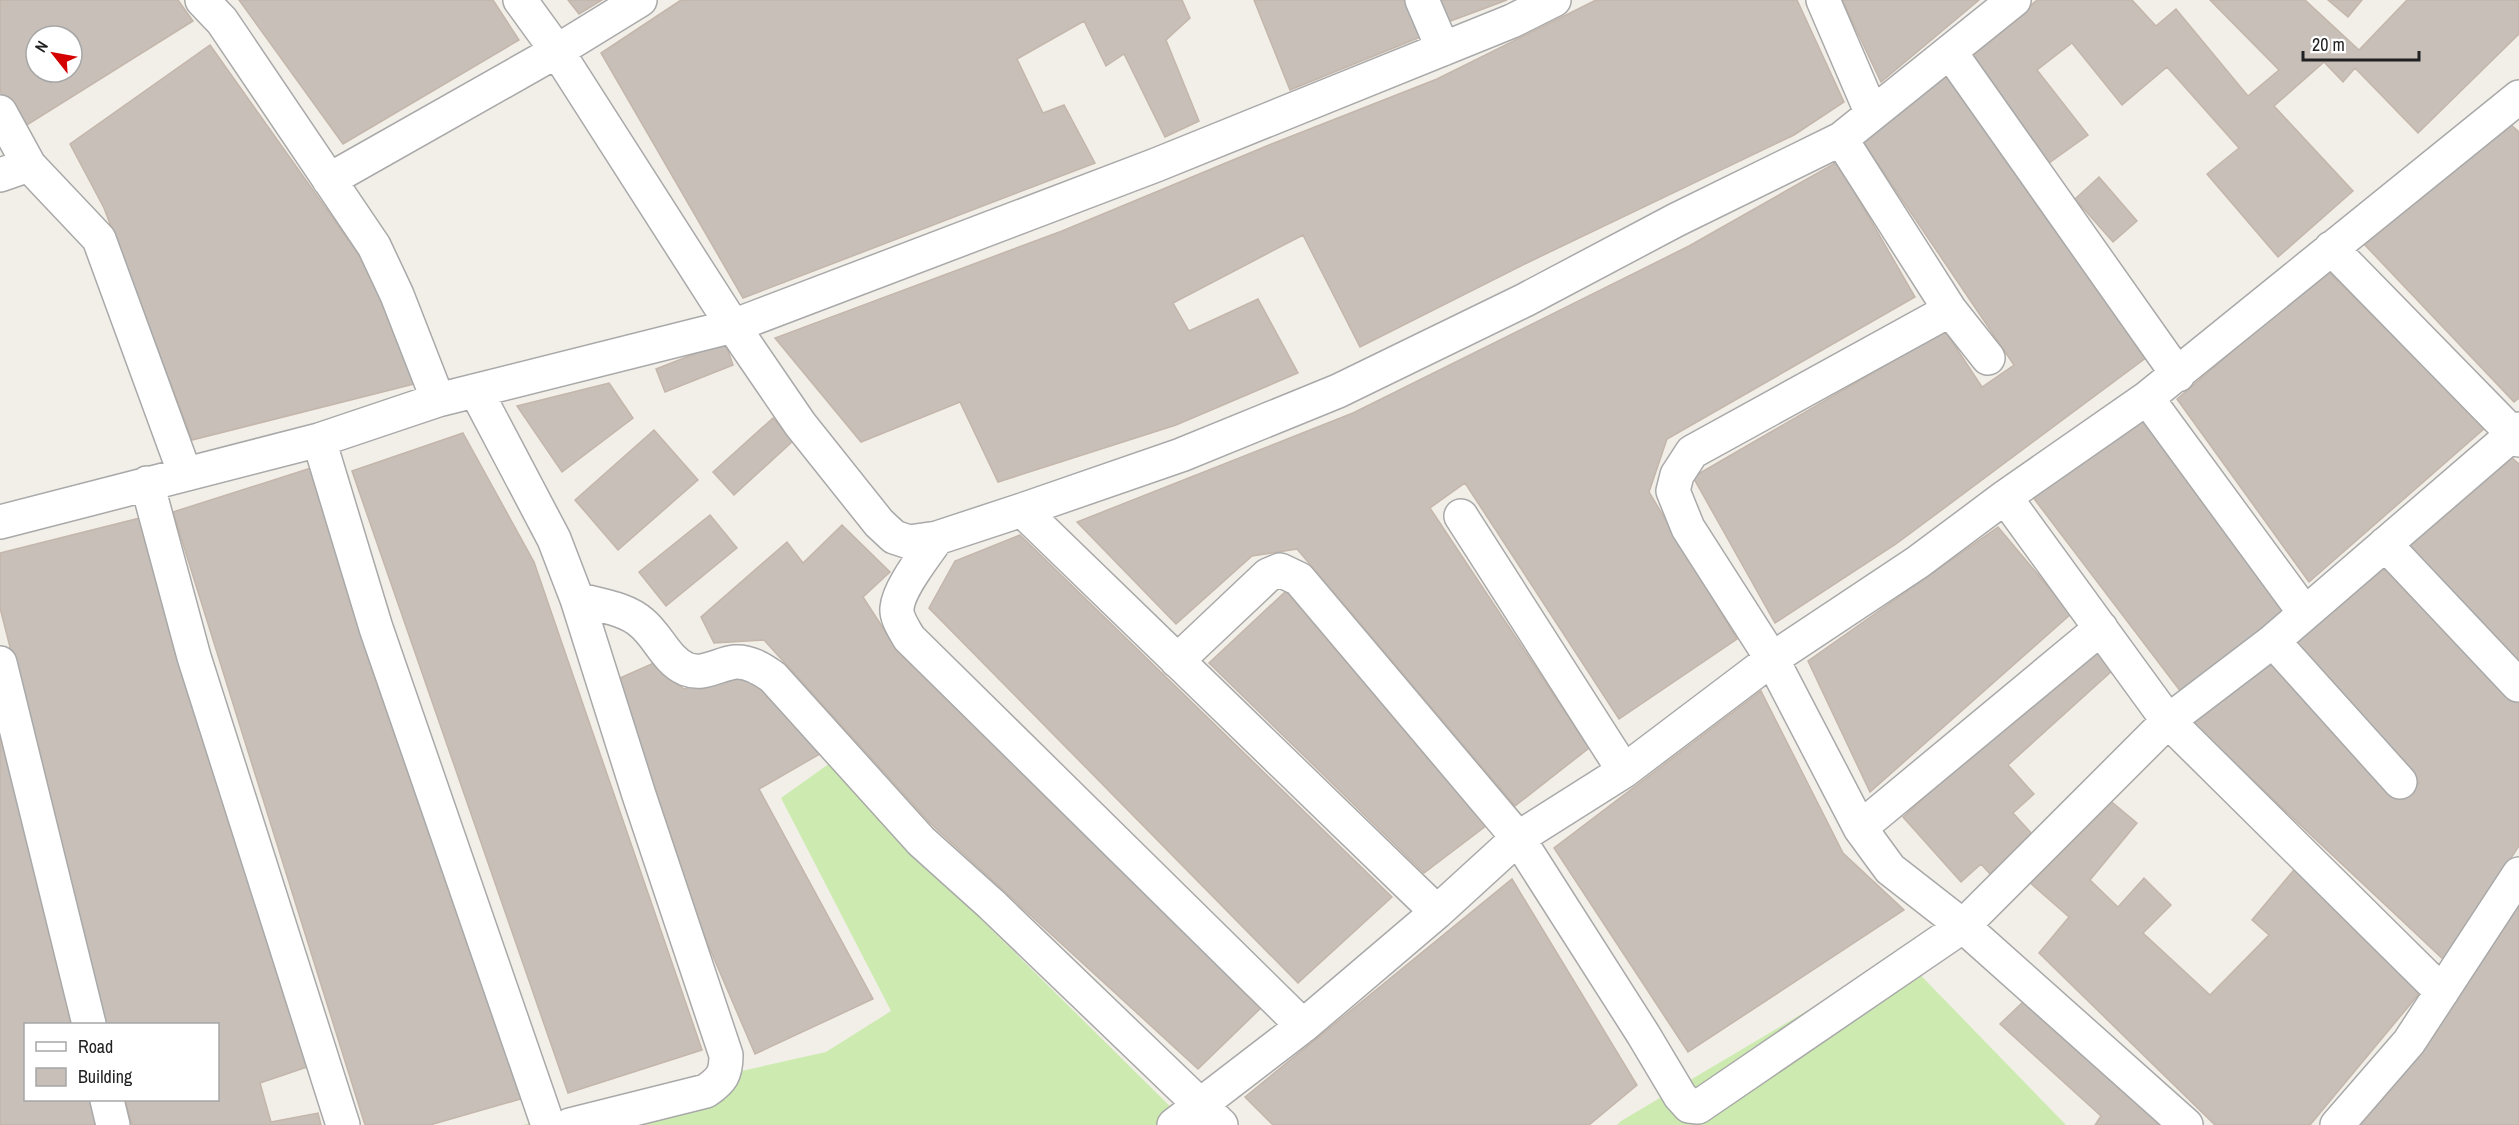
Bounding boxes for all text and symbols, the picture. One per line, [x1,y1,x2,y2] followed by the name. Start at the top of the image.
[24,24,84,84] north arrow
[2303,24,2418,62] scale bar
[2312,32,2345,57] text: 20 m
[29,37,53,56] text: N
[24,1023,219,1101] legend
[78,1034,113,1059] text: Road
[78,1064,133,1089] text: Building

